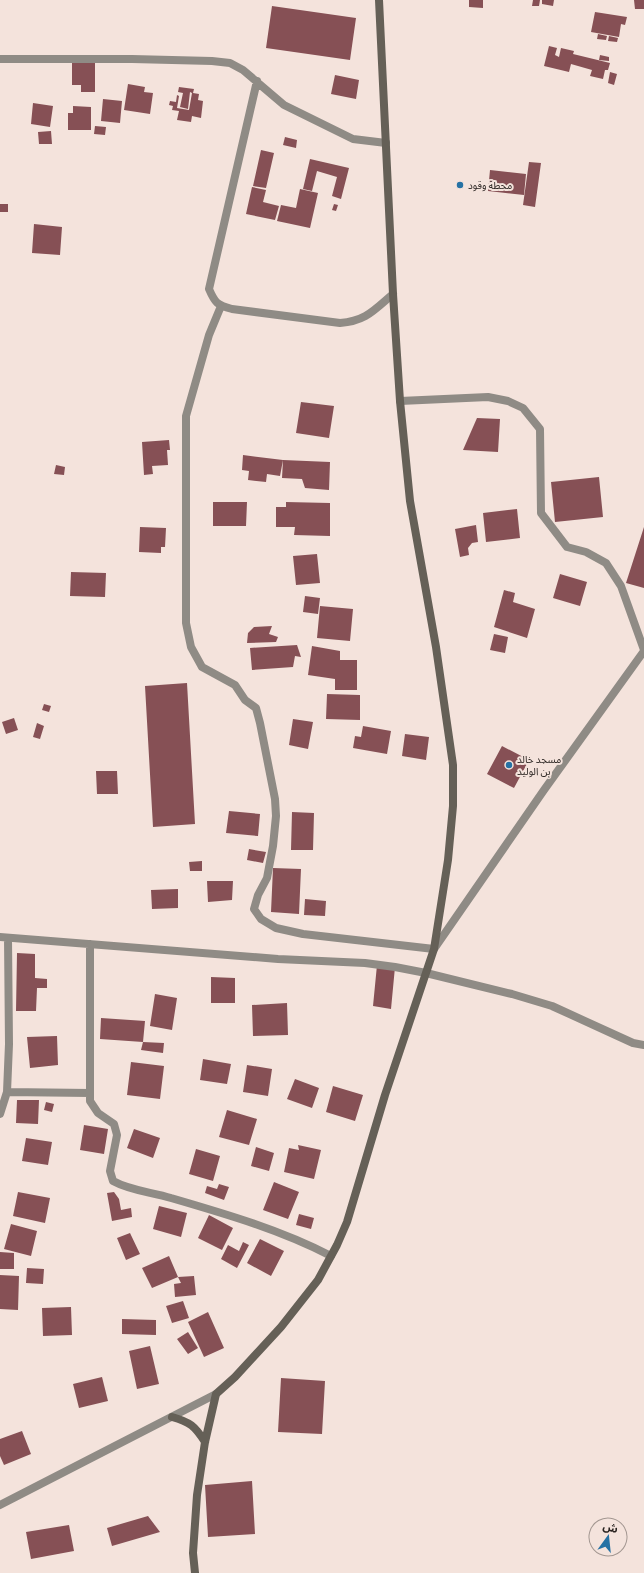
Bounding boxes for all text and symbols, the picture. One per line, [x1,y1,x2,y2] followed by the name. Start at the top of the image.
[468,179,512,192] place label: محطة وقود
[455,180,465,190] marker: محطة وقود
[517,753,561,778] place label: مسجد خالد بن الوليد
[504,760,514,770] marker: مسجد خالد بن الوليد
[588,1517,628,1557] north arrow
[601,1519,620,1536] text: ش

